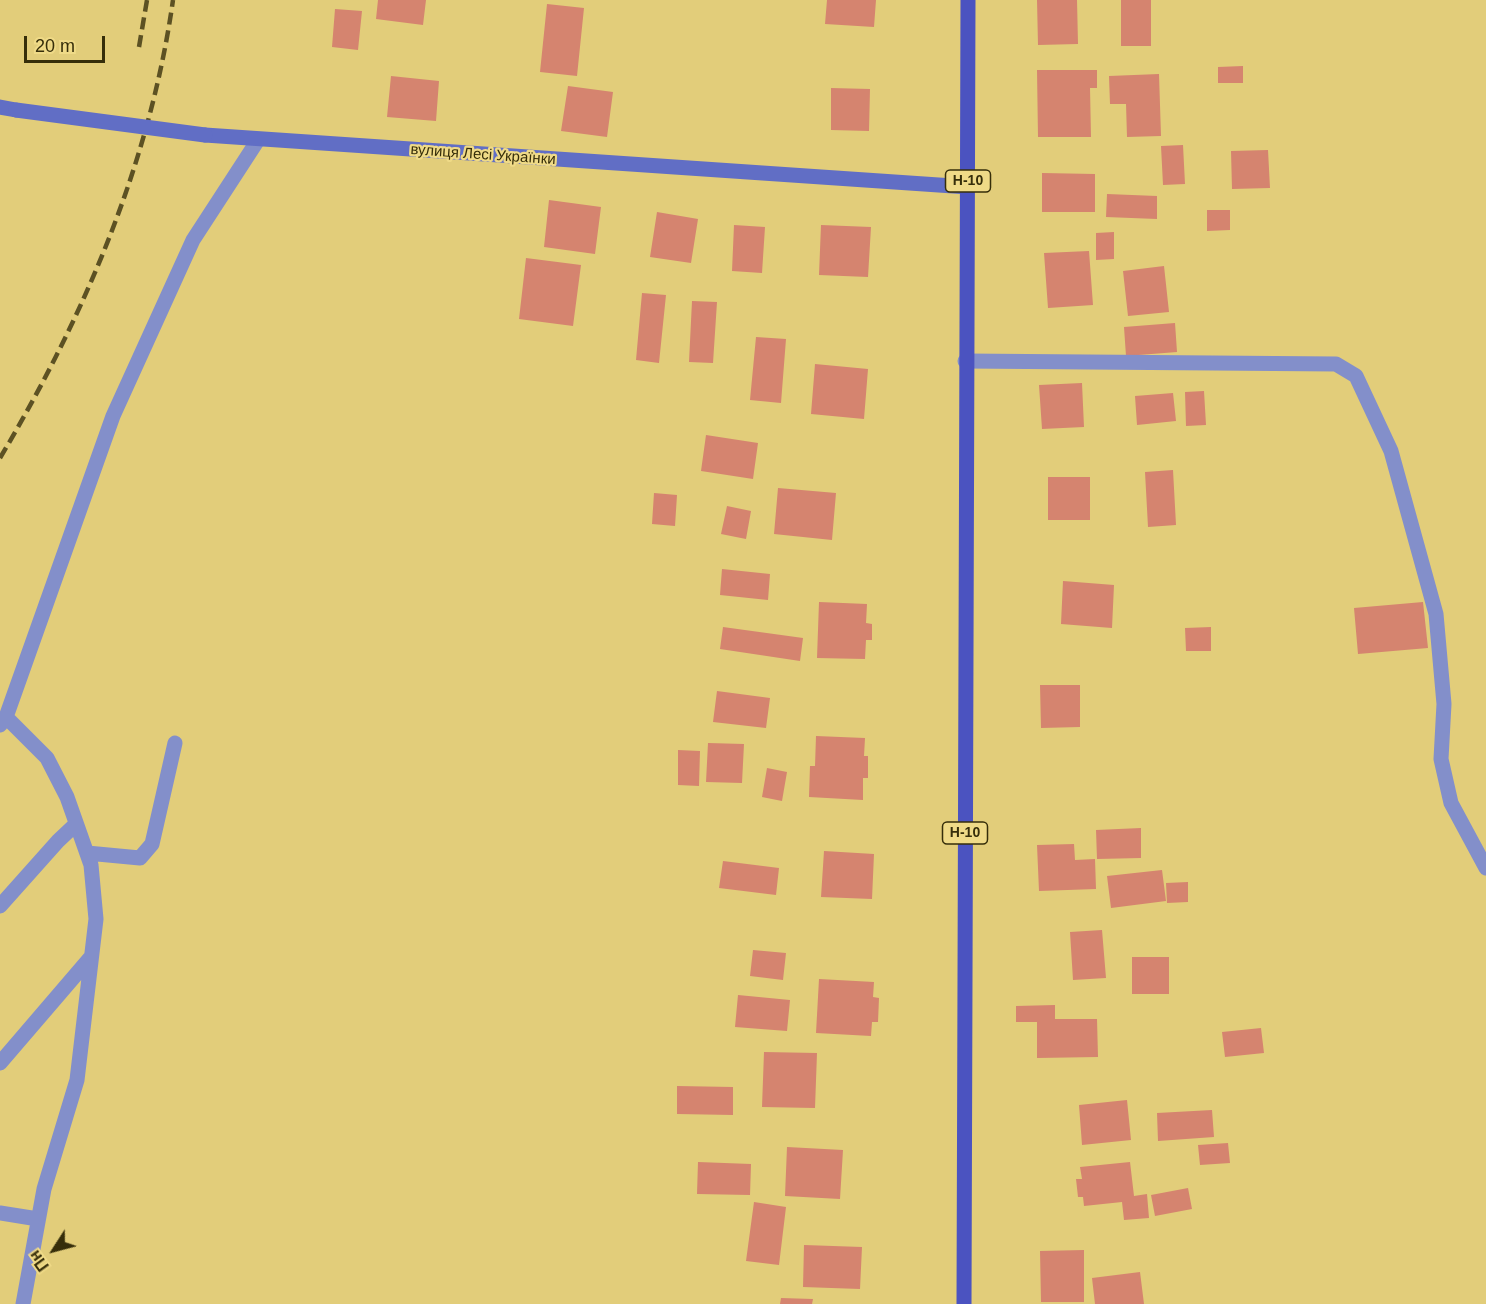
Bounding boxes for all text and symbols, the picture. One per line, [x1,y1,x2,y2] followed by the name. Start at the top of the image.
[27,24,108,62] scale bar
[35,36,75,56] text: 20 m
[410,141,556,169] street label: вулиця Лесі Українки
[946,170,990,192] road number: Н-10
[942,822,988,844] road number: Н-10
[24,1220,84,1280] north arrow
[26,1247,52,1274] text: Пн

